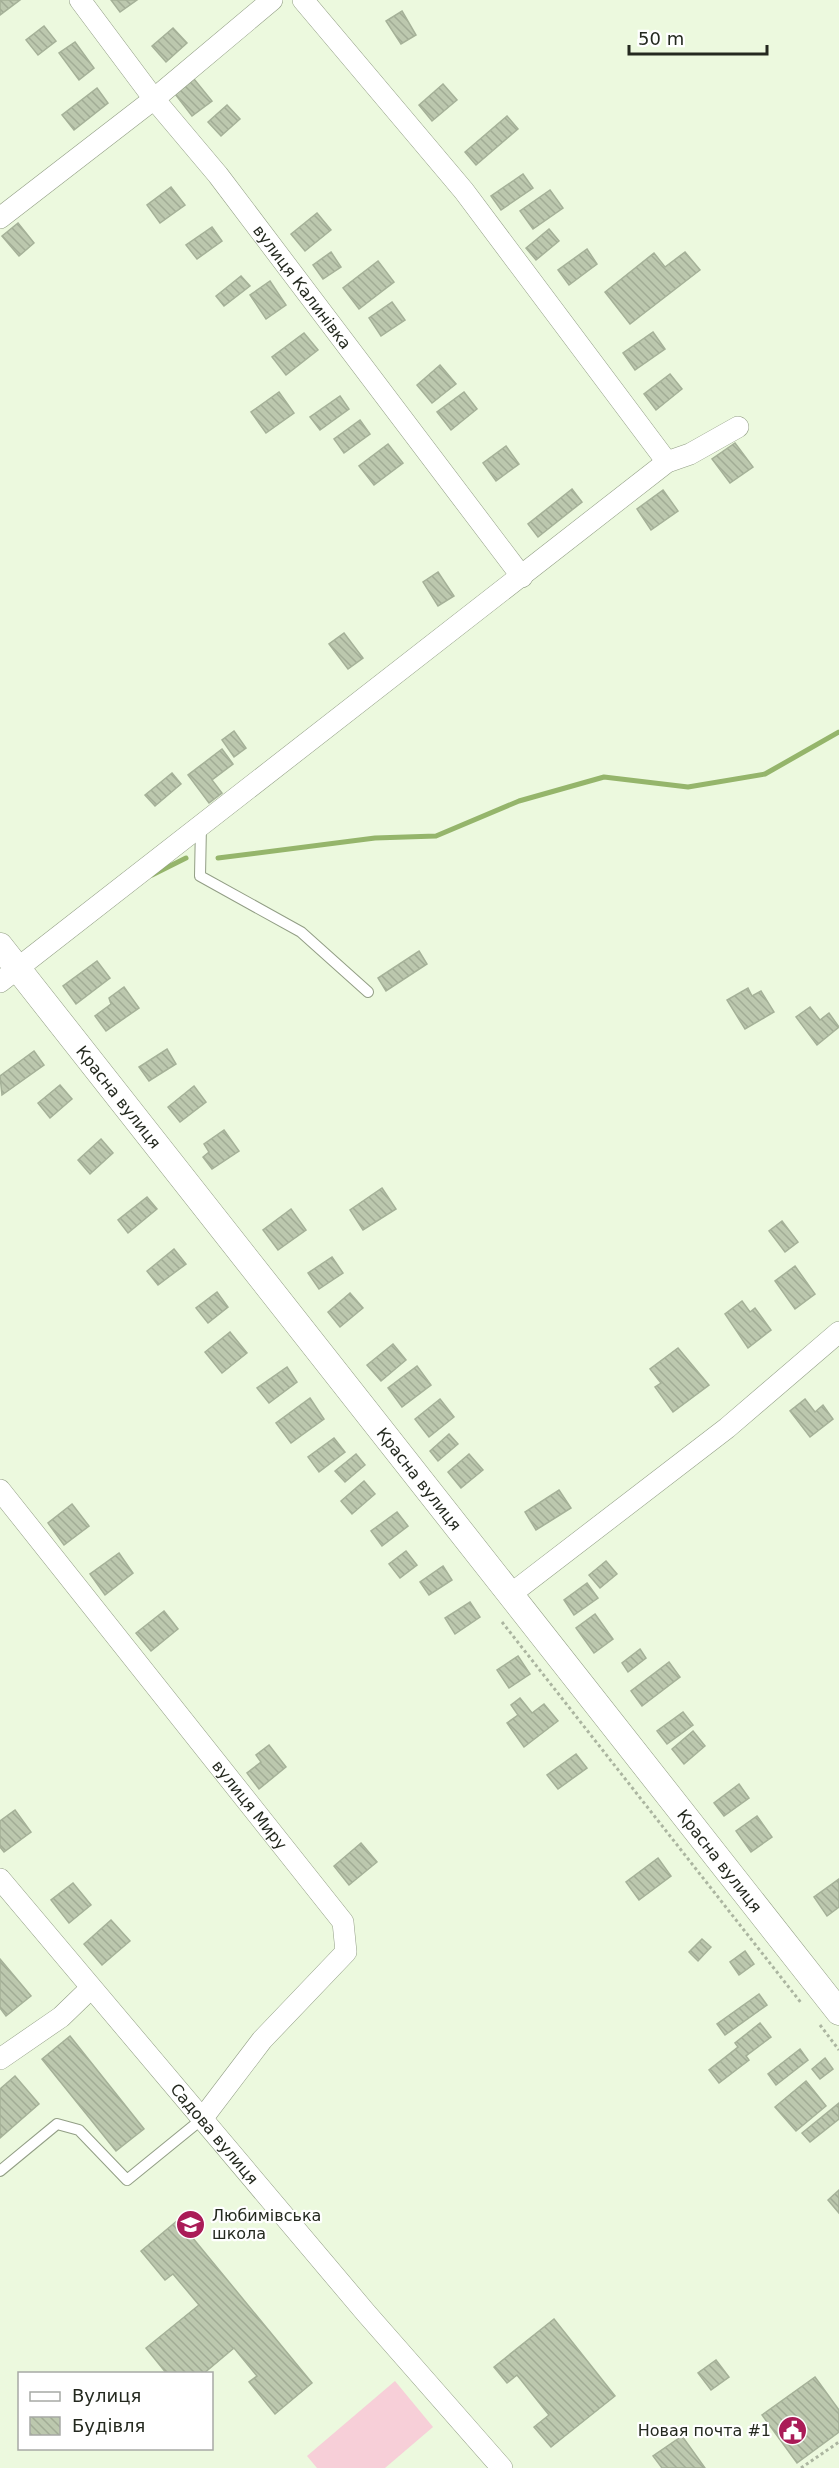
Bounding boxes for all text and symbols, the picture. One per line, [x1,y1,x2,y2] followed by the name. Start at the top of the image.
[629,18,767,56] scale bar
[638,28,684,49] text: 50 m
[249,221,355,353] street label: вулиця Калинівка
[72,1042,165,1152] street label: Красна вулиця
[373,1424,465,1534] street label: Красна вулиця
[208,1757,291,1854] street label: вулиця Миру
[673,1806,766,1916] street label: Красна вулиця
[166,2080,262,2188] street label: Садова вулиця
[212,2206,321,2243] place label: Любимівська школа
[175,2208,207,2240] school or university icon: Любимівська школа
[18,2372,213,2450] legend
[72,2385,141,2406] text: Вулиця
[776,2414,808,2446] public building icon: Новая почта #1
[72,2415,145,2436] text: Будівля
[638,2421,771,2440] place label: Новая почта #1

